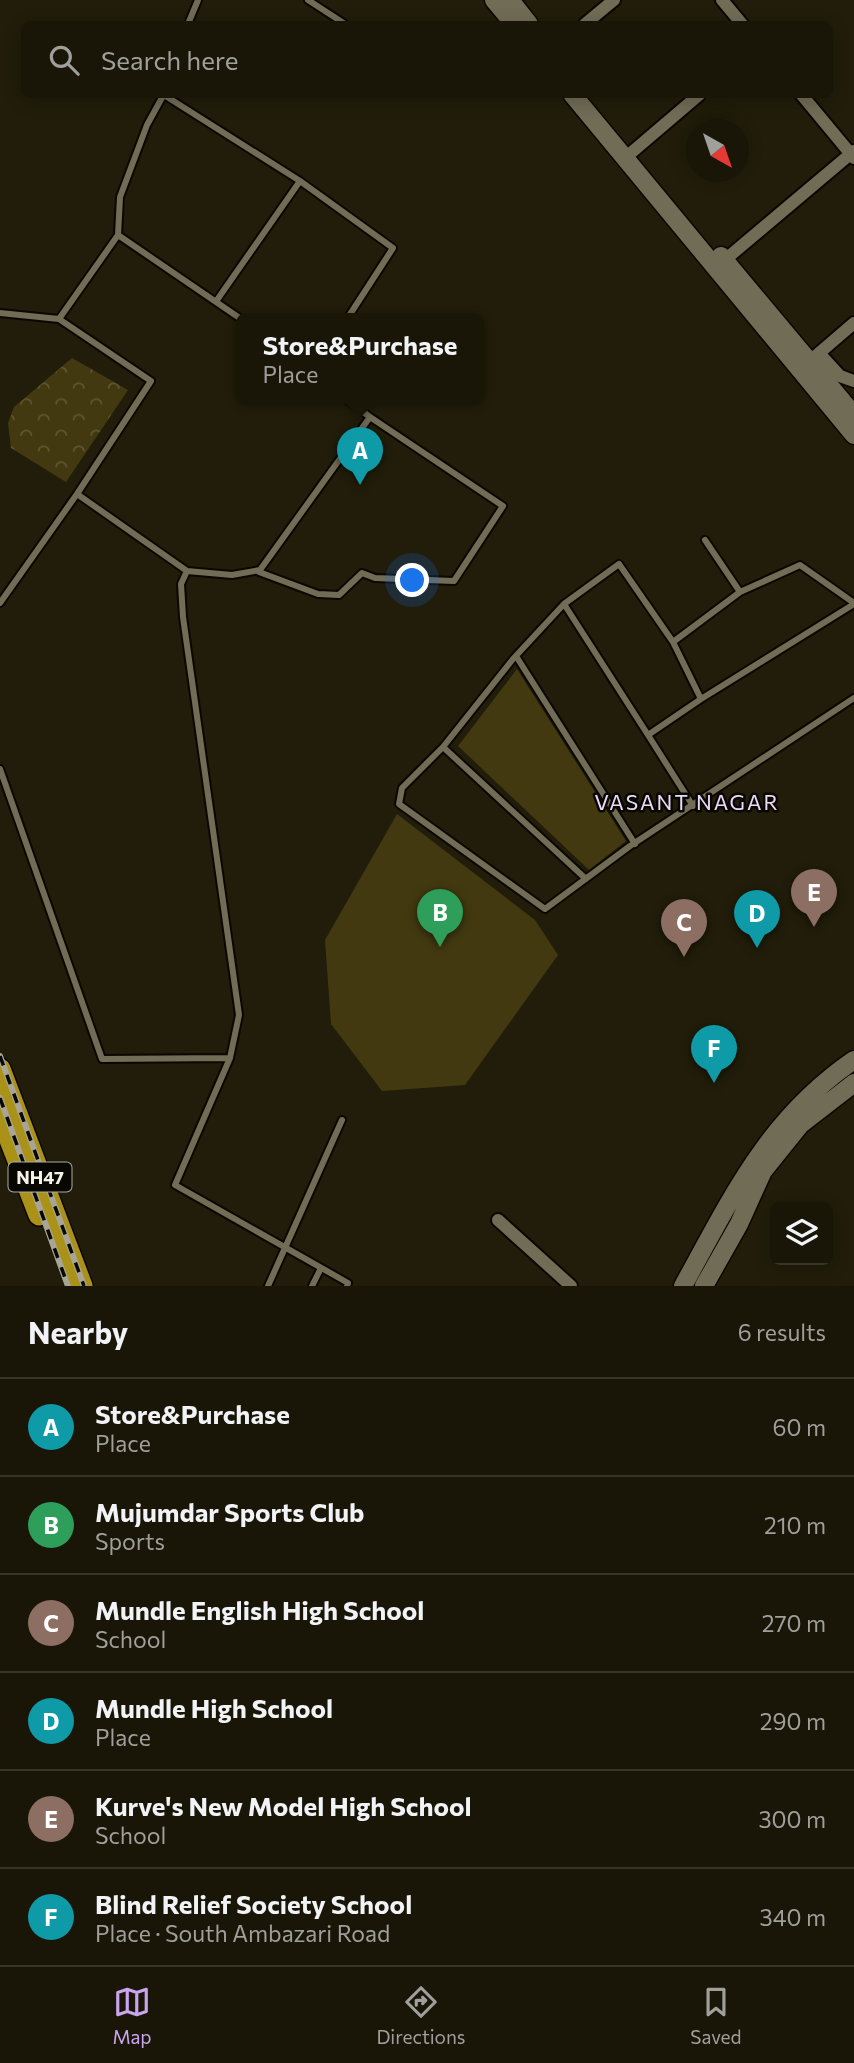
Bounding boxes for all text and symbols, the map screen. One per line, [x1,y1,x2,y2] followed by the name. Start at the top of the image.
[21,21,833,98] search box
[45,41,83,79] icon: search
[101,44,239,75] text: Search here
[686,119,749,182] north arrow
[236,313,484,404] popup
[263,329,457,360] text: Store&Purchase
[263,360,318,388] text: Place
[337,427,383,485] pin: A
[395,563,429,597] your location
[594,789,780,814] district label: VASANT NAGAR
[791,869,837,927] pin: E
[417,889,463,947] pin: B
[734,890,780,948] pin: D
[661,899,707,957] pin: C
[691,1025,737,1083] pin: F
[8,1162,72,1192] road number: NH47
[770,1202,833,1265] map controls
[770,1202,833,1265] button: layers
[28,1313,128,1350] text: Nearby
[738,1318,826,1346] text: 6 results
[95,1398,290,1429] text: Store&Purchase
[43,1413,59,1441] text: A
[773,1413,826,1441] text: 60 m
[95,1429,151,1457] text: Place
[95,1496,364,1527] text: Mujumdar Sports Club
[43,1511,59,1539] text: B
[764,1511,826,1539] text: 210 m
[95,1527,165,1555] text: Sports
[95,1594,424,1625] text: Mundle English High School
[43,1609,59,1637] text: C
[762,1609,826,1637] text: 270 m
[95,1625,166,1653] text: School
[95,1692,333,1723] text: Mundle High School
[43,1707,59,1735] text: D
[760,1707,826,1735] text: 290 m
[95,1723,151,1751] text: Place
[95,1790,472,1821] text: Kurve's New Model High School
[44,1805,58,1833] text: E
[758,1805,826,1833] text: 300 m
[95,1821,166,1849] text: School
[95,1888,412,1919] text: Blind Relief Society School
[44,1903,58,1931] text: F
[760,1903,826,1931] text: 340 m
[95,1919,390,1947] text: Place · South Ambazari Road
[112,1983,152,2048] tab: Map
[376,1983,466,2048] tab: Directions
[690,1983,742,2048] tab: Saved

